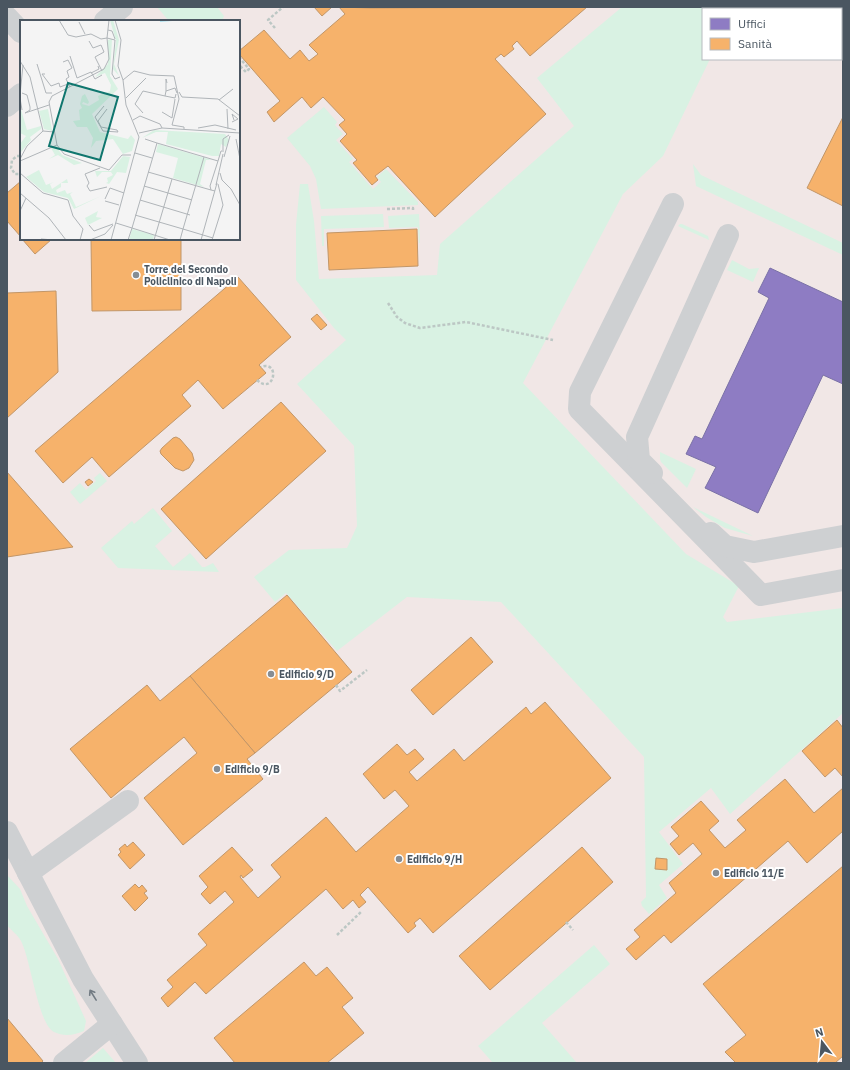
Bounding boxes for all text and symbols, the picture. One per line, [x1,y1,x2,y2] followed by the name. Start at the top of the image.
[702,8,842,60] legend
[738,16,766,31] text: Uffici
[20,20,240,240] inset map
[738,36,772,51] text: Sanità
[144,263,237,288] place label: Torre del Secondo Policlinico di Napoli
[131,270,141,280] marker: Torre del Secondo Policlinico di Napoli
[279,668,334,681] place label: Edificio 9/D
[266,669,276,679] marker: Edificio 9/D
[225,763,280,776] place label: Edificio 9/B
[212,764,222,774] marker: Edificio 9/B
[407,853,462,866] place label: Edificio 9/H
[394,854,404,864] marker: Edificio 9/H
[724,867,784,880] place label: Edificio 11/E
[711,868,721,878] marker: Edificio 11/E
[89,989,97,1001] one-way arrow
[802,1022,842,1062] north arrow
[813,1025,825,1040] text: N

